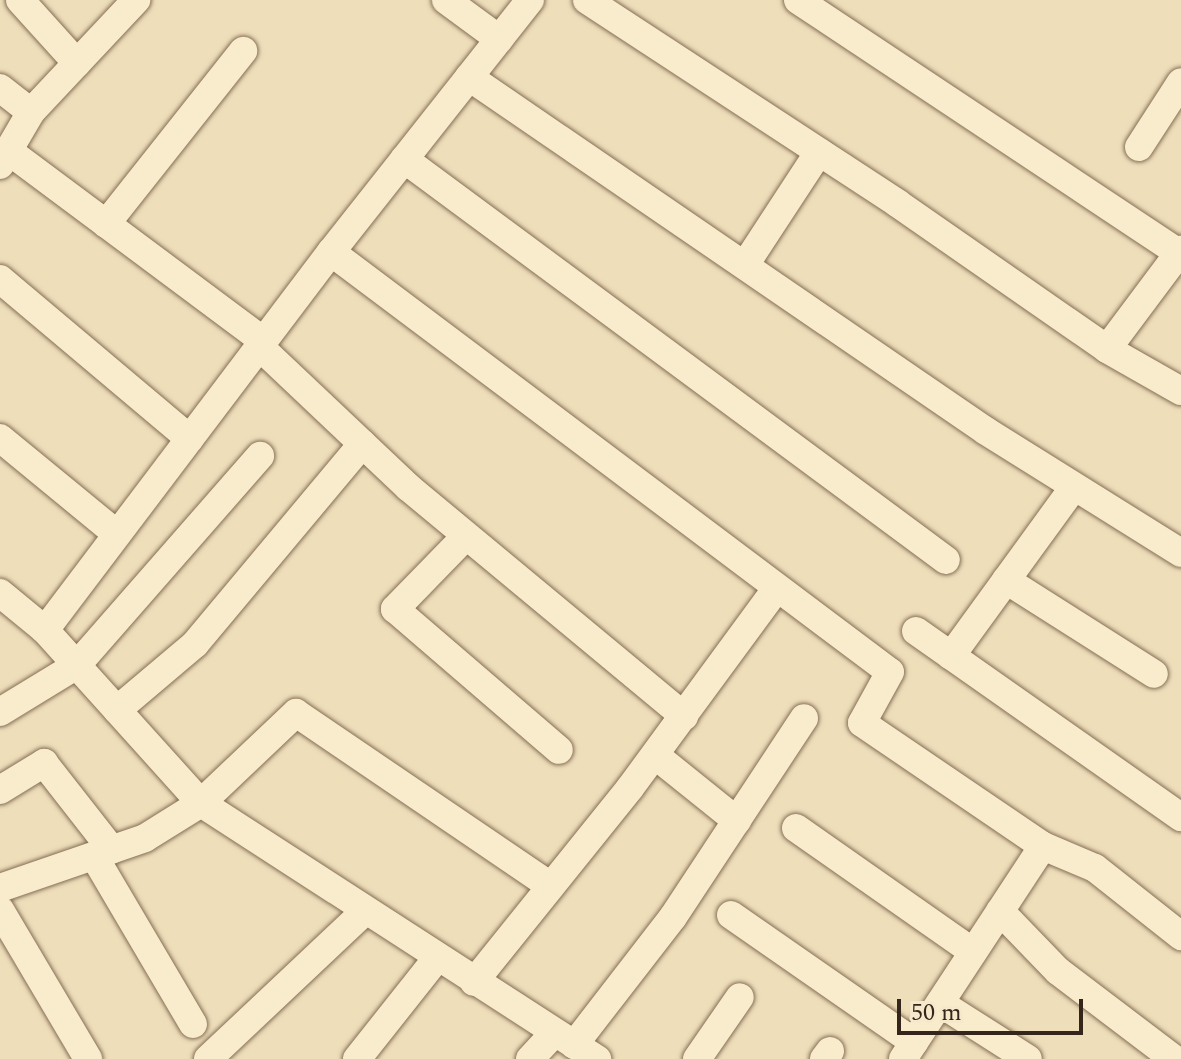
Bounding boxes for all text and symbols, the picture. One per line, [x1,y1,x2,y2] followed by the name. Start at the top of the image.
[901,983,1087,1033] scale bar
[911,995,962,1031] text: 50 m

